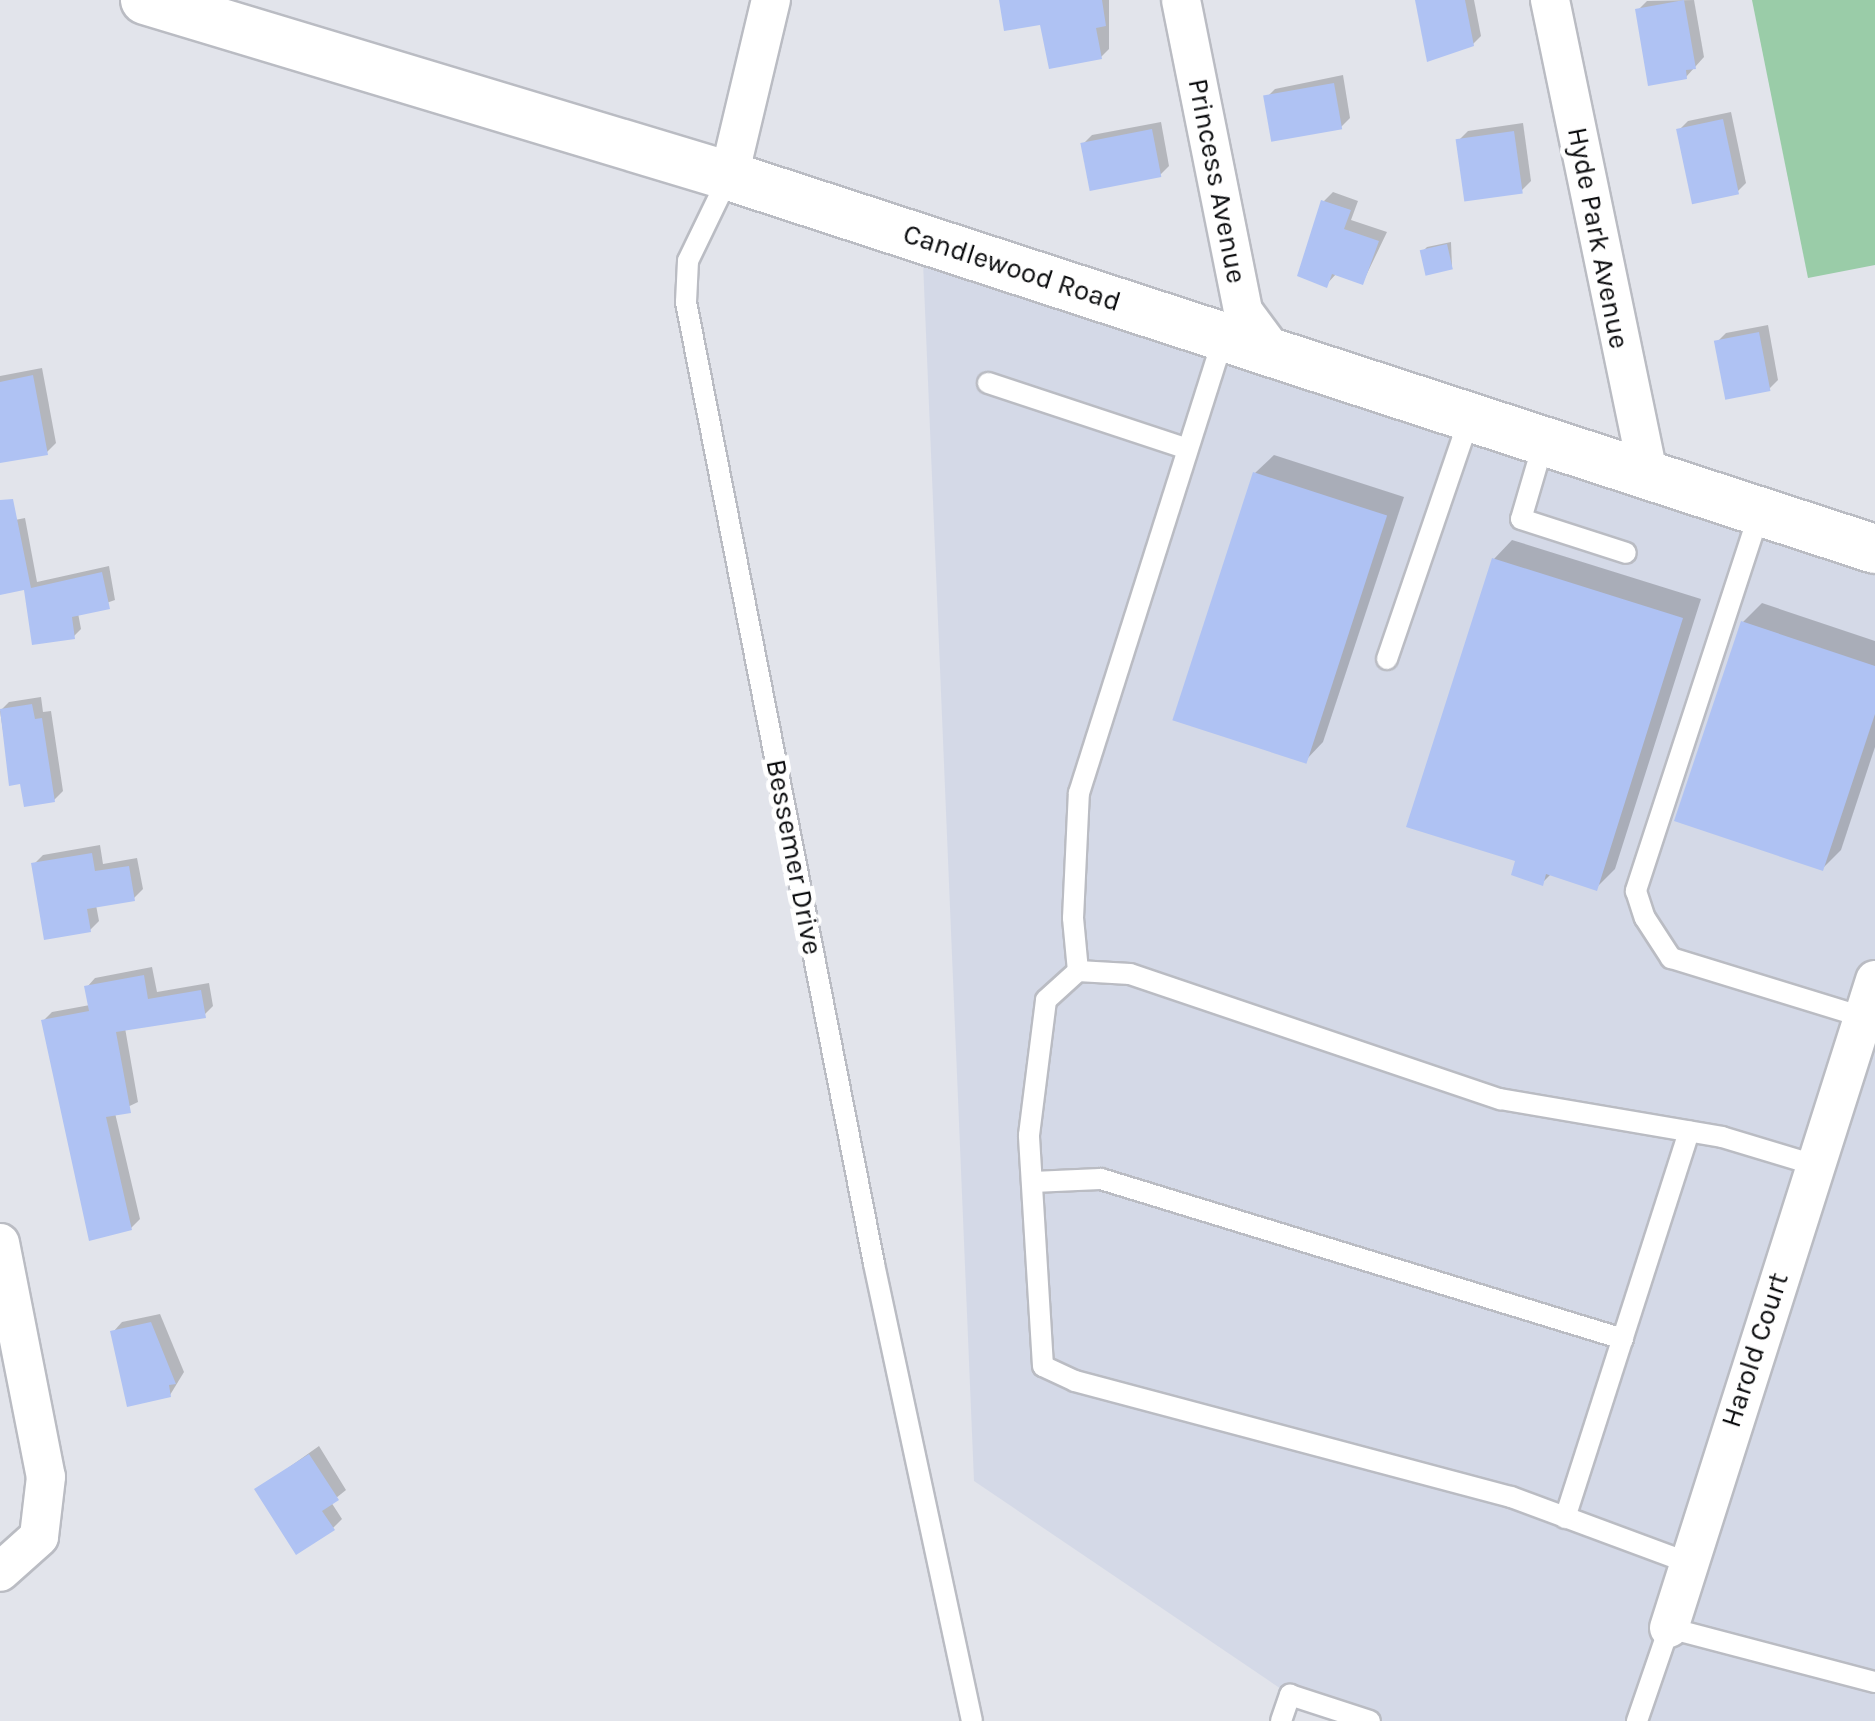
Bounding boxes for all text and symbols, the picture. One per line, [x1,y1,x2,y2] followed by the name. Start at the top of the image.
[1181,76,1253,286] street label: Princess Avenue
[1560,124,1636,352] street label: Hyde Park Avenue
[899,217,1125,319] street label: Candlewood Road
[759,756,829,958] street label: Bessemer Drive
[1714,1268,1796,1432] street label: Harold Court

